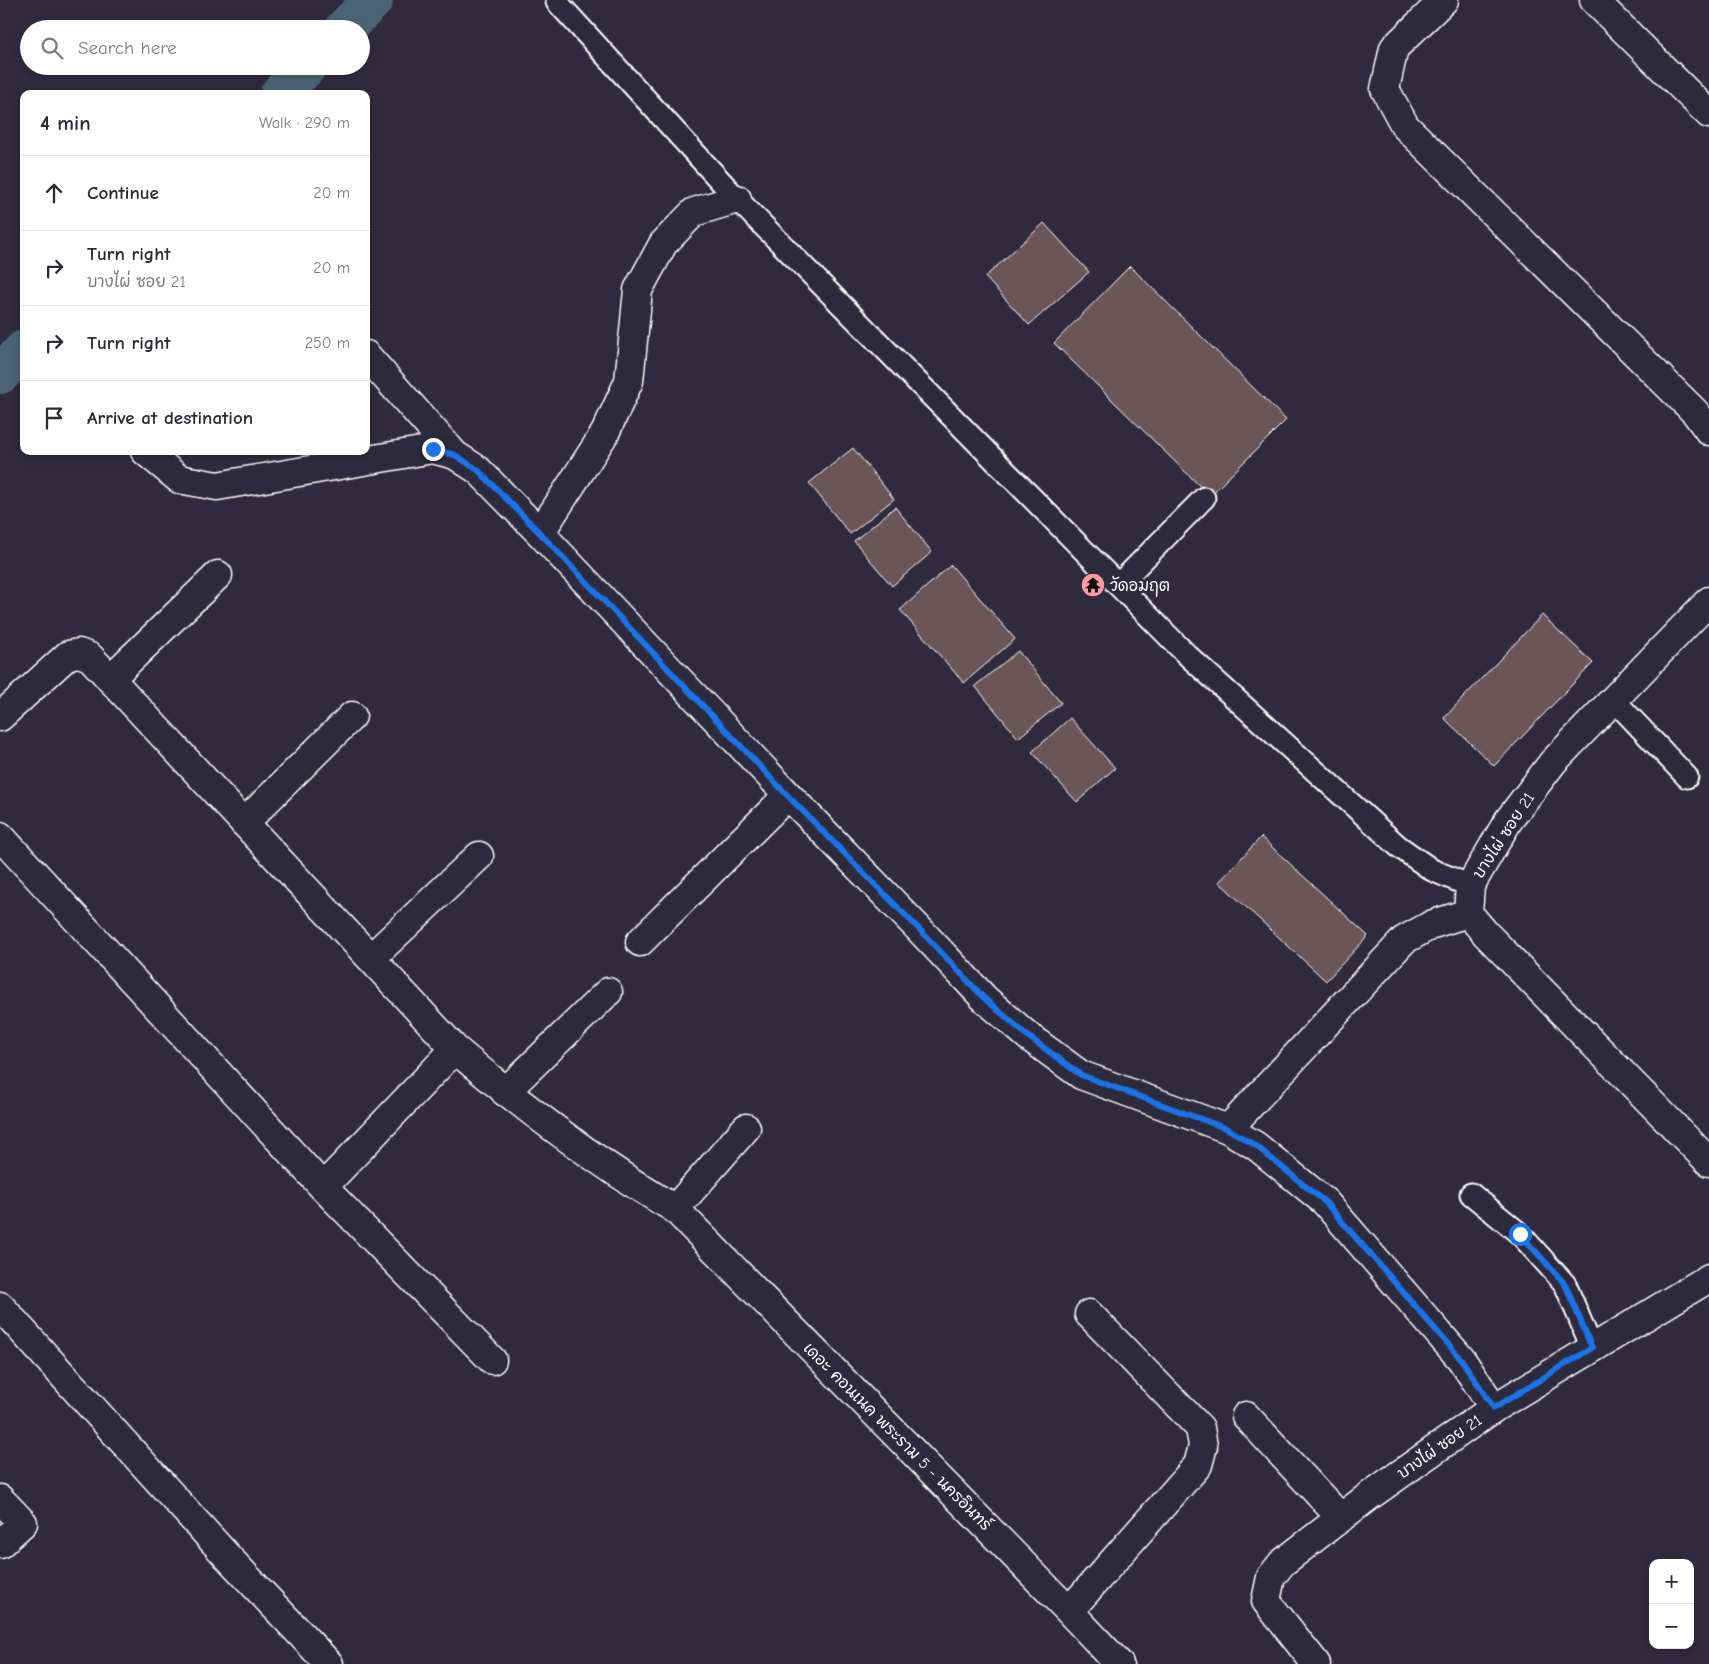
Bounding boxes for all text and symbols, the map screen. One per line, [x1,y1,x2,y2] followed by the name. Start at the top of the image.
[20,20,370,75] search box
[38,34,66,62] icon: search
[78,37,177,59] text: Search here
[40,111,91,135] text: 4 min
[259,114,350,132] text: Walk · 290 m
[40,179,68,207] icon: ahead
[87,182,159,204] text: Continue
[313,184,350,202] text: 20 m
[87,243,171,265] text: Turn right
[40,254,68,282] icon: right
[313,259,350,277] text: 20 m
[87,273,186,291] text: บางไผ่ ซอย 21
[40,329,68,357] icon: right
[87,332,171,354] text: Turn right
[305,334,350,352] text: 250 m
[40,404,68,432] icon: arrive
[87,407,253,429] text: Arrive at destination
[422,438,445,461] route end
[1080,572,1106,598] temple icon: วัดอมฤต
[1110,575,1170,597] place label: วัดอมฤต
[1467,788,1538,882] street label: บางไผ่ ซอย 21
[1509,1223,1532,1246] route start
[800,1337,998,1535] street label: เดอะ คอนเนค พระราม 5 - นครอินทร์
[1392,1409,1485,1483] street label: บางไผ่ ซอย 21
[1649,1559,1694,1649] map controls
[1649,1559,1694,1604] button: +
[1649,1604,1694,1649] button: −

